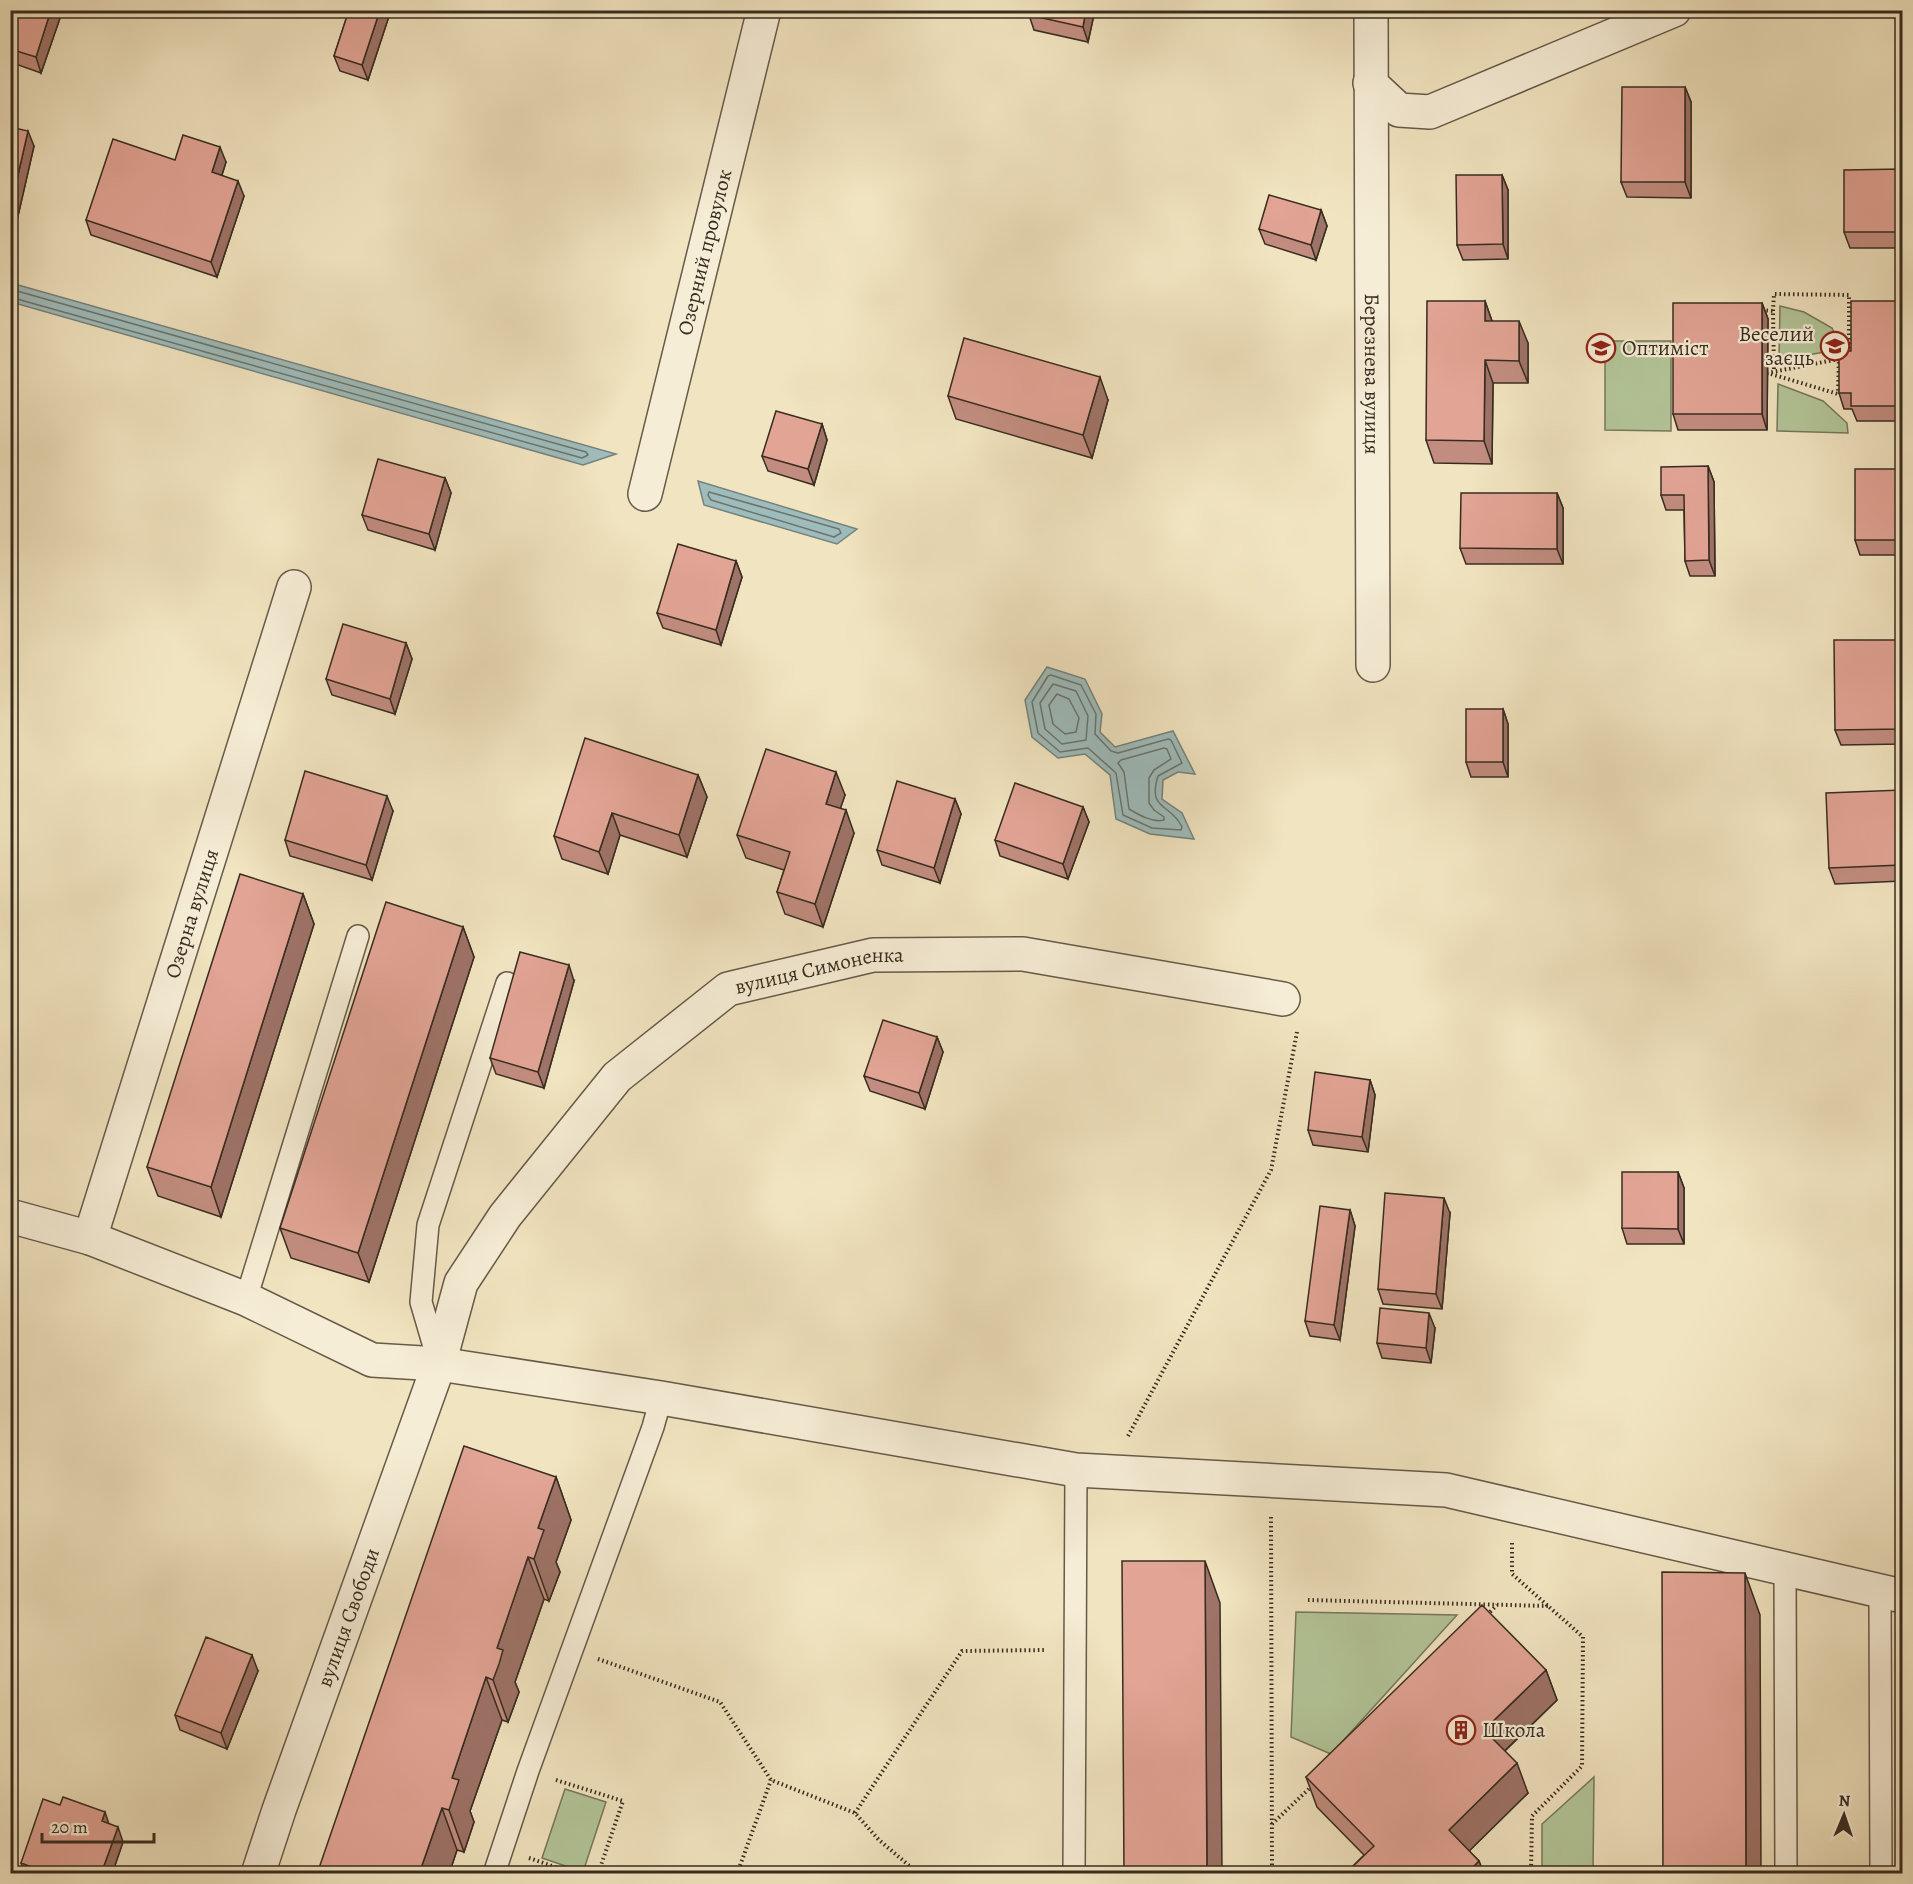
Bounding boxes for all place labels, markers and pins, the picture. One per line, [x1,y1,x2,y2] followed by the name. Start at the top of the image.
[1739,320,1814,372] place label: Веселий заєць
[1819,330,1851,362] school or university icon: Веселий заєць
[1585,332,1617,364] school or university icon: Оптиміст
[1622,334,1709,362] place label: Оптиміст
[1445,1714,1477,1746] building icon: Школа
[1482,1716,1546,1744] place label: Школа

